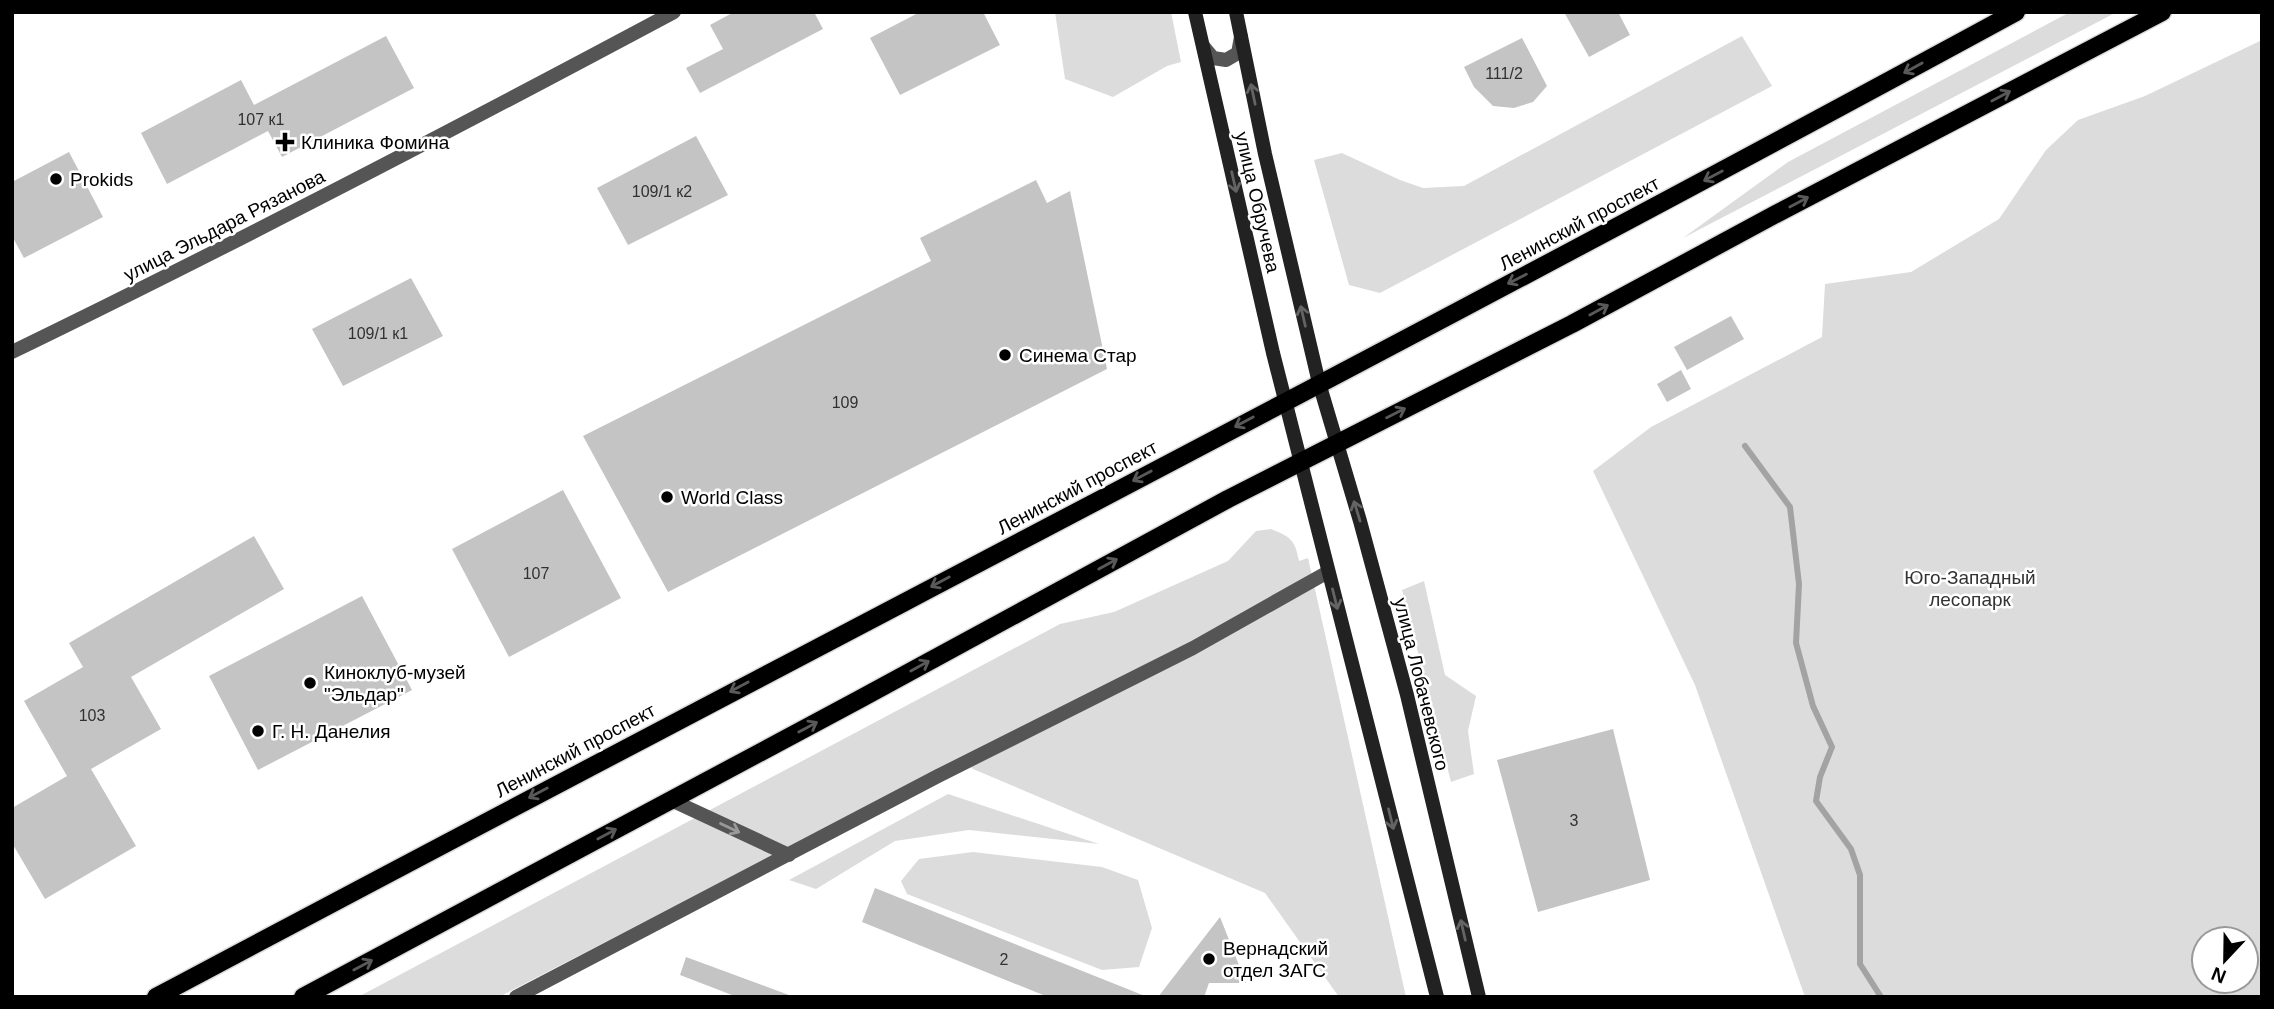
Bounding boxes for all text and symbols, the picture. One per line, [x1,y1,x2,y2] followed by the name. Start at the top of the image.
[1903,62,1924,75] one-way arrow
[1485,65,1523,82] house number: 111/2
[1246,83,1260,106] one-way arrow
[1990,89,2011,103] one-way arrow
[237,111,285,128] house number: 107 к1
[1231,130,1284,275] street label: улица Обручева
[275,132,295,152] marker: Клиника Фомина
[301,132,450,153] place label: Клиника Фомина
[120,165,329,285] street label: улица Эльдара Рязанова
[70,169,133,190] place label: Prokids
[1228,170,1241,193] one-way arrow
[1703,170,1724,184] one-way arrow
[48,171,64,187] marker: Prokids
[1496,172,1663,274] street label: Ленинский проспект
[632,183,692,200] house number: 109/1 к2
[1789,194,1809,208] one-way arrow
[1507,273,1528,287] one-way arrow
[1589,303,1609,317] one-way arrow
[1296,305,1309,328] one-way arrow
[348,325,408,342] house number: 109/1 к1
[1019,345,1137,366] place label: Синема Стар
[997,347,1013,363] marker: Синема Стар
[832,394,858,411] house number: 109
[1386,405,1406,419] one-way arrow
[1234,416,1255,430] one-way arrow
[994,436,1161,538] street label: Ленинский проспект
[1132,470,1153,483] one-way arrow
[681,487,783,508] place label: World Class
[659,489,675,505] marker: World Class
[1349,500,1362,522] one-way arrow
[1097,557,1117,571] one-way arrow
[523,565,549,582] house number: 107
[1904,567,2036,610] park label: Юго-Западный лесопарк
[931,575,951,589] one-way arrow
[1329,587,1342,610] one-way arrow
[1390,596,1453,773] street label: улица Лобачевского
[910,659,930,673] one-way arrow
[324,662,466,705] place label: Киноклуб-музей "Эльдар"
[302,675,318,691] marker: Киноклуб-музей "Эльдар"
[729,681,750,695] one-way arrow
[492,699,659,801] street label: Ленинский проспект
[79,707,105,724] house number: 103
[797,720,817,734] one-way arrow
[272,721,391,742] place label: Г. Н. Данелия
[250,723,266,739] marker: Г. Н. Данелия
[528,786,548,800] one-way arrow
[1385,808,1398,830] one-way arrow
[1570,812,1579,829] house number: 3
[719,822,740,835] one-way arrow
[596,827,617,841] one-way arrow
[1456,919,1469,942] one-way arrow
[2190,925,2260,995] north arrow
[1223,938,1328,981] place label: Вернадский отдел ЗАГС
[1000,951,1009,968] house number: 2
[1201,951,1217,967] marker: Вернадский отдел ЗАГС
[352,957,373,971] one-way arrow
[2209,963,2229,988] text: N

